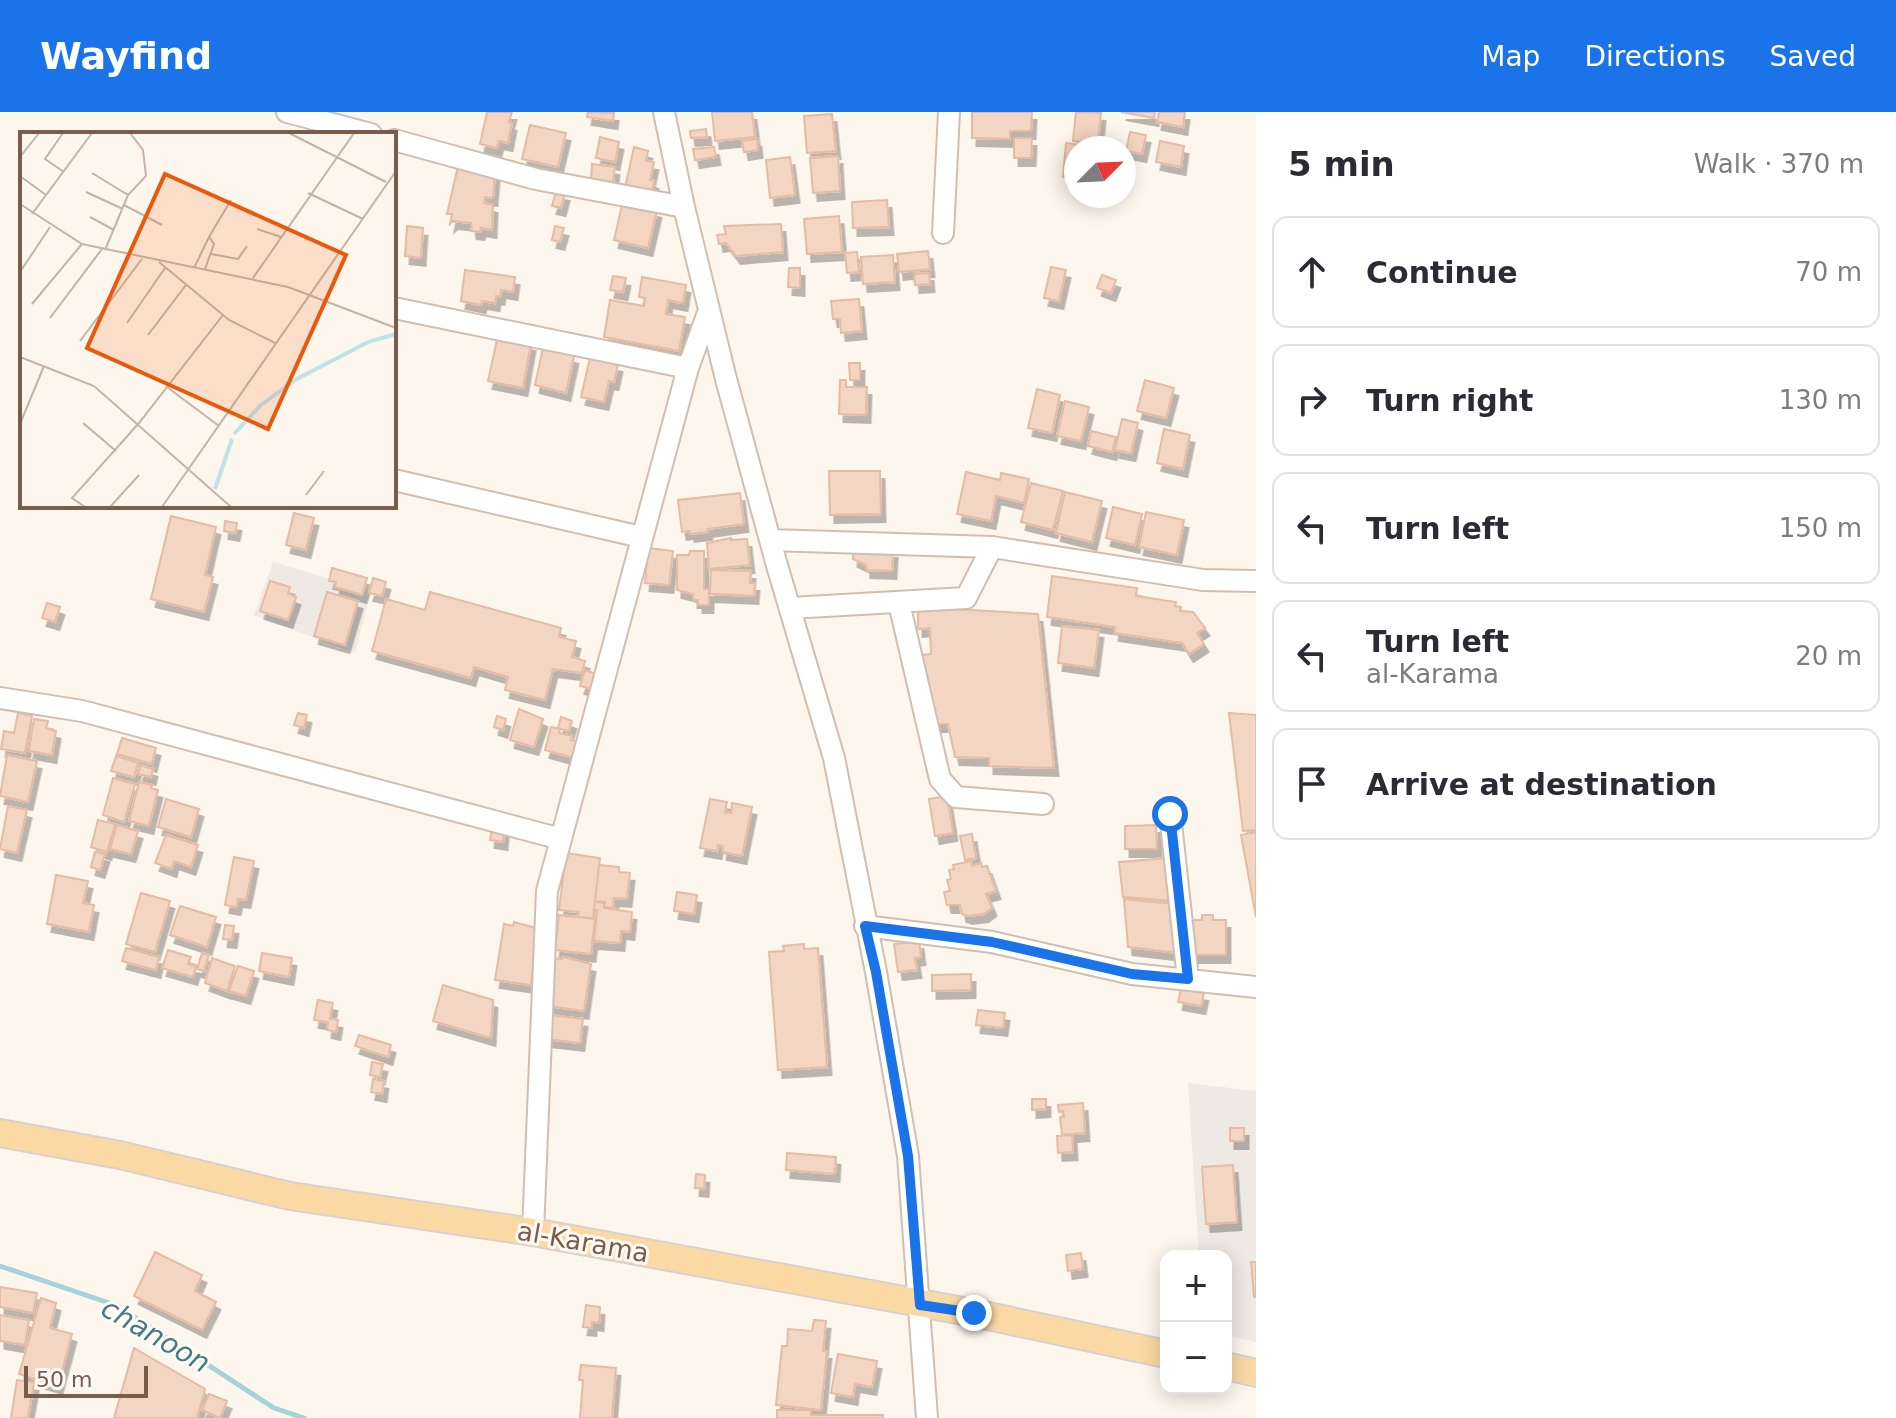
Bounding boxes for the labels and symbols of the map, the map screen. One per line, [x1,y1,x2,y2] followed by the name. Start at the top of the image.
[20,132,396,508] inset map
[1064,136,1136,208] north arrow
[1152,796,1188,832] route start
[515,1216,651,1268] street label: al-Karama
[96,1291,216,1380] water label: chanoon
[956,1295,992,1331] route end
[24,1362,148,1398] scale bar

